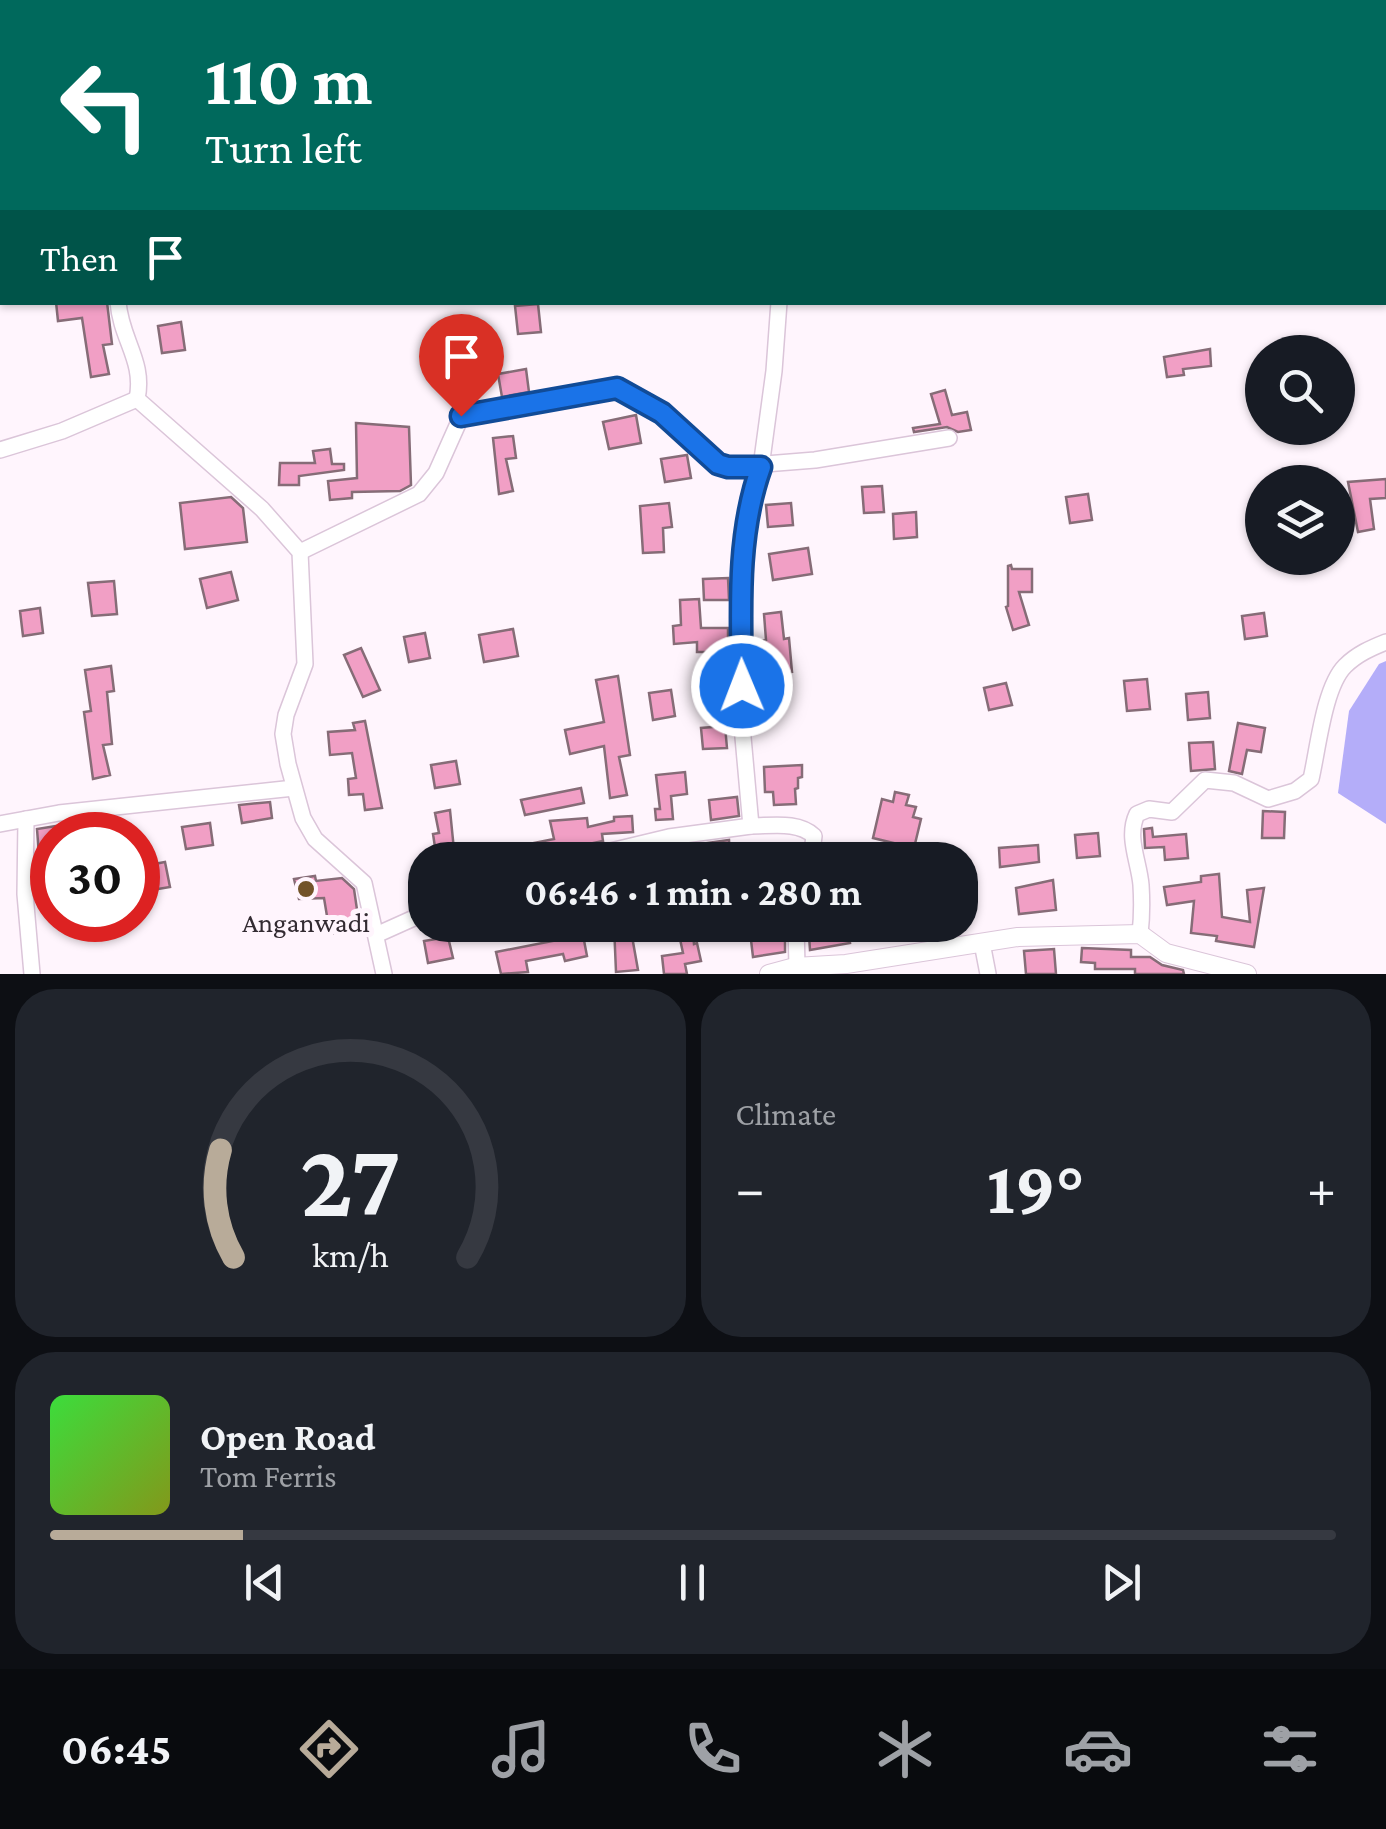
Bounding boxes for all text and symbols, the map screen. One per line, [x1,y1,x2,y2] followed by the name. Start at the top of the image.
[40,40,170,170] icon: left
[205,41,373,119] text: 110 m
[205,123,362,173] text: Turn left
[138,230,193,285] icon: arrive
[40,237,118,279] text: Then
[419,314,504,417] pin
[434,329,489,384] icon: arrive
[1245,335,1355,575] map controls
[1245,335,1355,445] button: search
[1245,465,1355,575] button: layers
[690,634,794,738] position arrow
[30,812,160,942] speed limit sign: 30
[524,871,862,913] text: 06:46 · 1 min · 280 m
[295,878,317,900] marker: Anganwadi
[242,907,370,938] place label: Anganwadi
[736,1096,836,1132] text: Climate
[300,1122,401,1237] text: 27
[987,1146,1085,1229] text: 19°
[736,1158,765,1219] text: −
[1307,1158,1336,1219] text: +
[312,1235,389,1275] text: km/h
[200,1416,376,1458] text: Open Road
[200,1458,337,1494] text: Tom Ferris
[237,1555,292,1610] icon: previous
[665,1555,720,1610] icon: pause
[1094,1555,1149,1610] icon: next
[294,1714,364,1784] icon: directions
[486,1714,556,1784] icon: music
[678,1714,748,1784] icon: phone
[870,1714,940,1784] icon: climate
[1063,1714,1133,1784] icon: car
[1255,1714,1325,1784] icon: filters
[61,1724,172,1774] text: 06:45

